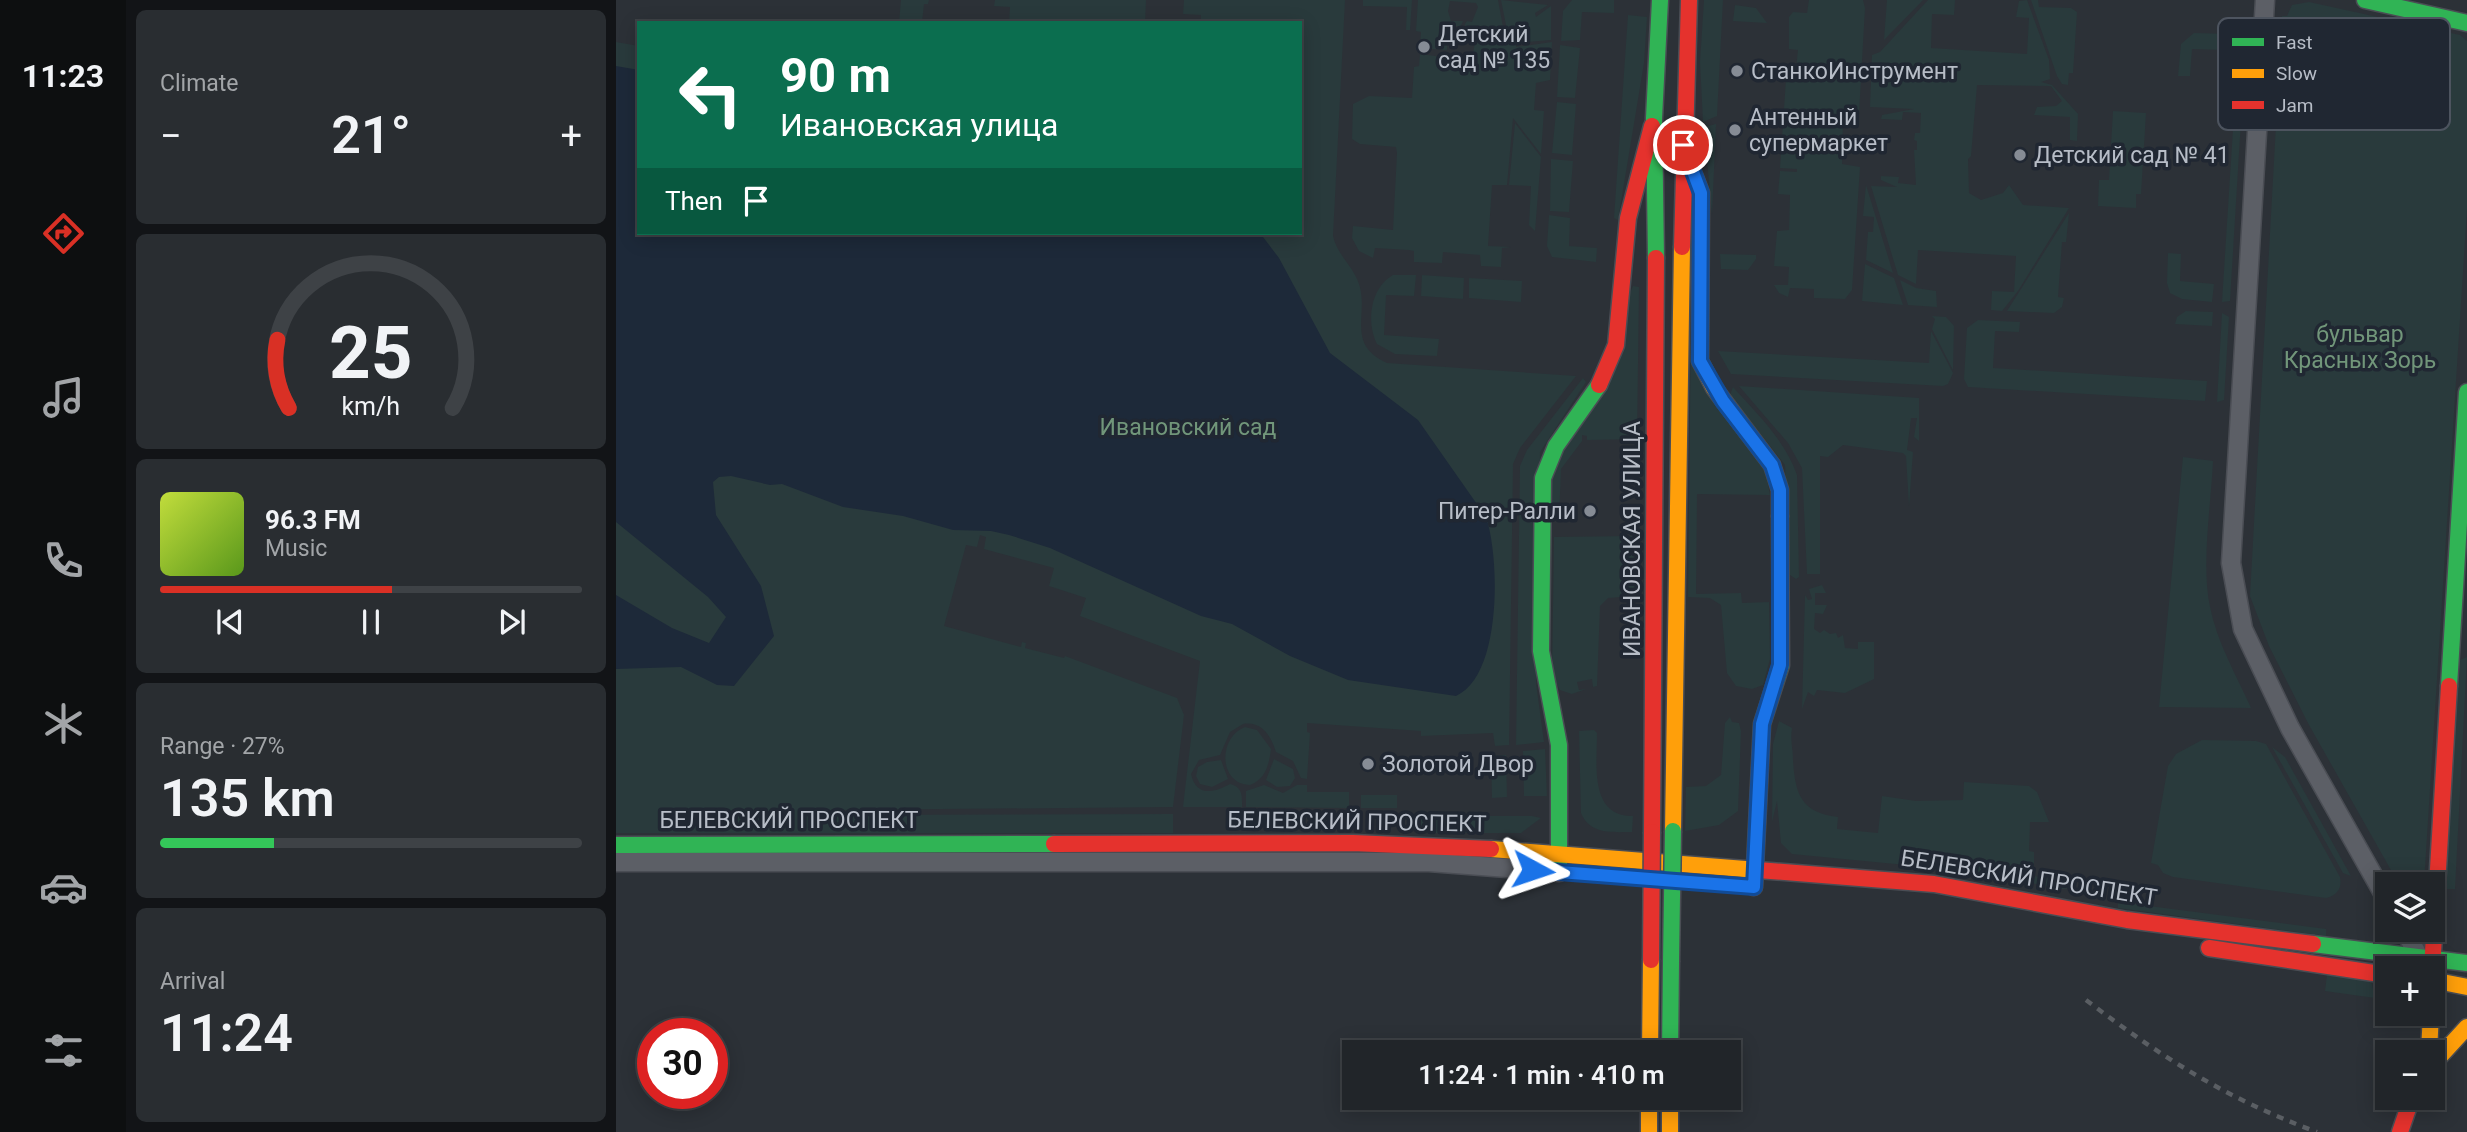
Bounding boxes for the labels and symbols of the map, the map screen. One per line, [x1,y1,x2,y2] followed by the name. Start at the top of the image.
[2218,18,2450,130] legend
[1438,21,1550,74] place label: Детский сад № 135
[2276,31,2313,54] text: Fast
[1416,39,1432,55] marker: Детский сад № 135
[1751,58,1958,85] place label: СтанкоИнструмент
[2276,62,2317,85] text: Slow
[1729,63,1745,79] marker: СтанкоИнструмент
[2276,94,2313,117] text: Jam
[1749,104,1888,157] place label: Антенный супермаркет
[1653,115,1713,175] pin
[1727,122,1743,138] marker: Антенный супермаркет
[2034,142,2230,169] place label: Детский сад № 41
[2012,147,2028,163] marker: Детский сад № 41
[2284,321,2436,374] park label: бульвар Красных Зорь
[1100,414,1276,441] park label: Ивановский сад
[1619,421,1646,657] street label: ИВАНОВСКАЯ УЛИЦА
[1438,498,1576,525] place label: Питер-Ралли
[1582,503,1598,519] marker: Питер-Ралли
[1382,751,1534,778] place label: Золотой Двор
[1360,756,1376,772] marker: Золотой Двор
[1227,805,1487,838] street label: БЕЛЕВСКИЙ ПРОСПЕКТ
[659,806,919,834] street label: БЕЛЕВСКИЙ ПРОСПЕКТ
[1496,833,1570,907] position arrow
[1899,843,2160,912] street label: БЕЛЕВСКИЙ ПРОСПЕКТ
[637,1018,728,1109] speed limit sign: 30

